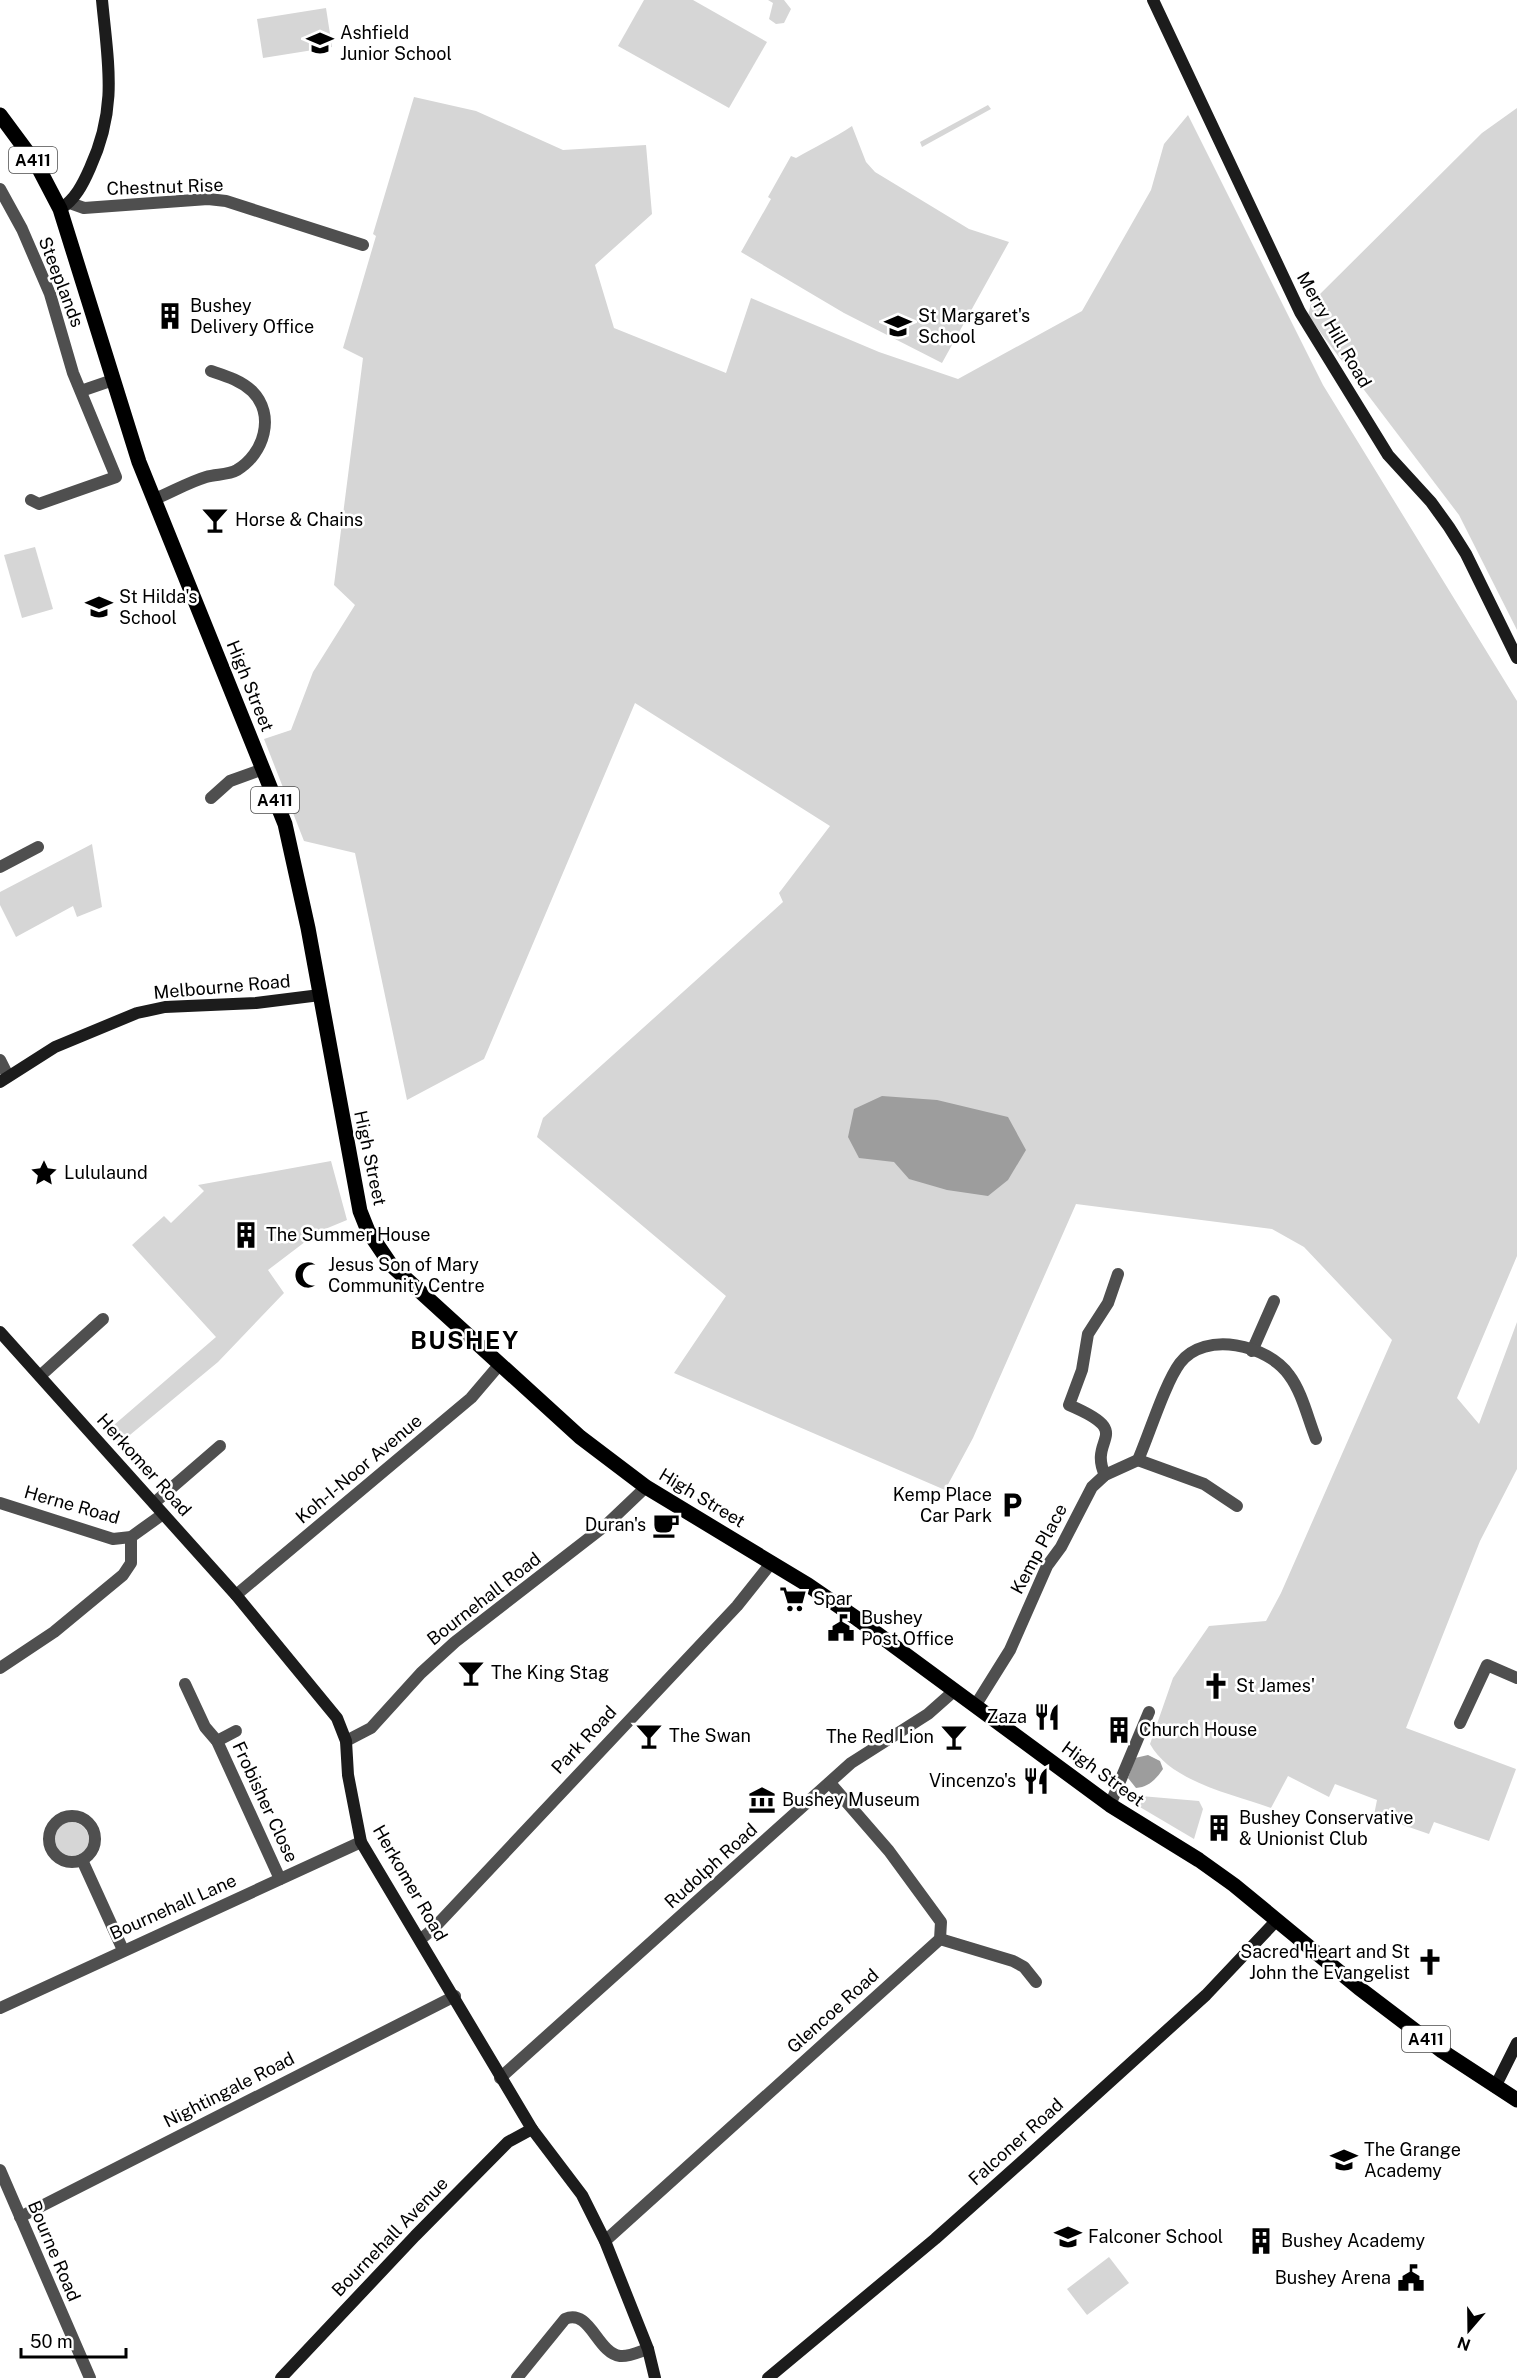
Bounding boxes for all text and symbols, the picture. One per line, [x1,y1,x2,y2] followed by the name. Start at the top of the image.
[340,22,452,64] place label: Ashfield Junior School
[305,28,335,58] school or university icon: Ashfield Junior School
[9,147,57,173] road number: A411
[106,174,224,199] street label: Chestnut Rise
[35,234,88,330] street label: Steeplands
[1293,268,1376,391] street label: Merry Hill Road
[190,295,314,337] place label: Bushey Delivery Office
[155,301,185,331] building icon: Bushey Delivery Office
[918,305,1030,347] place label: St Margaret's School
[883,311,913,341] school or university icon: St Margaret's School
[200,505,230,535] bar icon: Horse & Chains
[235,509,363,530] place label: Horse & Chains
[119,586,197,628] place label: St Hilda's School
[84,592,114,622] school or university icon: St Hilda's School
[223,637,278,735] street label: High Street
[251,787,299,813] road number: A411
[153,970,291,1003] street label: Melbourne Road
[350,1108,391,1207] street label: High Street
[29,1158,59,1188] place icon: Lululaund
[64,1162,148,1183] place label: Lululaund
[231,1220,261,1250] building icon: The Summer House
[266,1224,430,1245] place label: The Summer House
[328,1254,485,1296] place label: Jesus Son of Mary Community Centre
[293,1260,323,1290] mosque icon: Jesus Son of Mary Community Centre
[410,1326,520,1354] district label: BUSHEY
[93,1409,196,1520] street label: Herkomer Road
[291,1410,426,1527] street label: Koh-I-Noor Avenue
[655,1464,749,1531] street label: High Street
[22,1481,122,1528] street label: Herne Road
[893,1484,992,1526] place label: Kemp Place Car Park
[997,1490,1027,1520] parking icon: Kemp Place Car Park
[1006,1500,1071,1597] street label: Kemp Place
[651,1510,681,1540] cafe icon: Duran's
[585,1514,646,1535] place label: Duran's
[423,1548,545,1649] street label: Bournehall Road
[778,1584,808,1614] supermarket icon: Spar
[813,1588,853,1609] place label: Spar
[861,1607,954,1649] place label: Bushey Post Office
[826,1613,856,1643] public building icon: Bushey Post Office
[456,1658,486,1688] bar icon: The King Stag
[491,1662,609,1683] place label: The King Stag
[1201,1671,1231,1701] church icon: St James'
[1236,1675,1315,1696] place label: St James'
[547,1701,620,1778] street label: Park Road
[1032,1702,1062,1732] restaurant icon: Zaza
[987,1706,1027,1727] place label: Zaza
[1104,1715,1134,1745] building icon: Church House
[1139,1719,1257,1740] place label: Church House
[634,1721,664,1751] bar icon: The Swan
[939,1722,969,1752] bar icon: The Red Lion
[669,1725,751,1746] place label: The Swan
[826,1726,934,1747] place label: The Red Lion
[1058,1737,1149,1811] street label: High Street
[228,1738,303,1866] street label: Frobisher Close
[1021,1766,1051,1796] restaurant icon: Vincenzo's
[929,1770,1016,1791] place label: Vincenzo's
[747,1785,777,1815] museum icon: Bushey Museum
[782,1789,920,1810] place label: Bushey Museum
[1239,1807,1413,1849] place label: Bushey Conservative & Unionist Club
[1204,1813,1234,1843] building icon: Bushey Conservative & Unionist Club
[660,1819,761,1913] street label: Rudolph Road
[369,1821,452,1945] street label: Herkomer Road
[106,1869,239,1944] street label: Bournehall Lane
[1240,1941,1410,1983] place label: Sacred Heart and St John the Evangelist
[1415,1947,1445,1977] church icon: Sacred Heart and St John the Evangelist
[783,1964,883,2057] street label: Glencoe Road
[1402,2026,1450,2052] road number: A411
[160,2047,298,2132] street label: Nightingale Road
[964,2094,1067,2190] street label: Falconer Road
[1364,2139,1461,2181] place label: The Grange Academy
[1329,2145,1359,2175] school or university icon: The Grange Academy
[327,2173,452,2301] street label: Bournehall Avenue
[24,2197,85,2304] street label: Bourne Road
[1053,2222,1083,2252] school or university icon: Falconer School
[1088,2226,1223,2247] place label: Falconer School
[1246,2226,1276,2256] building icon: Bushey Academy
[1281,2230,1425,2251] place label: Bushey Academy
[1396,2263,1426,2293] public building icon: Bushey Arena
[1275,2267,1391,2288] place label: Bushey Arena
[1439,2300,1499,2360] north arrow
[21,2321,126,2359] scale bar
[30,2331,73,2352] text: 50 m
[1455,2333,1473,2355] text: N

